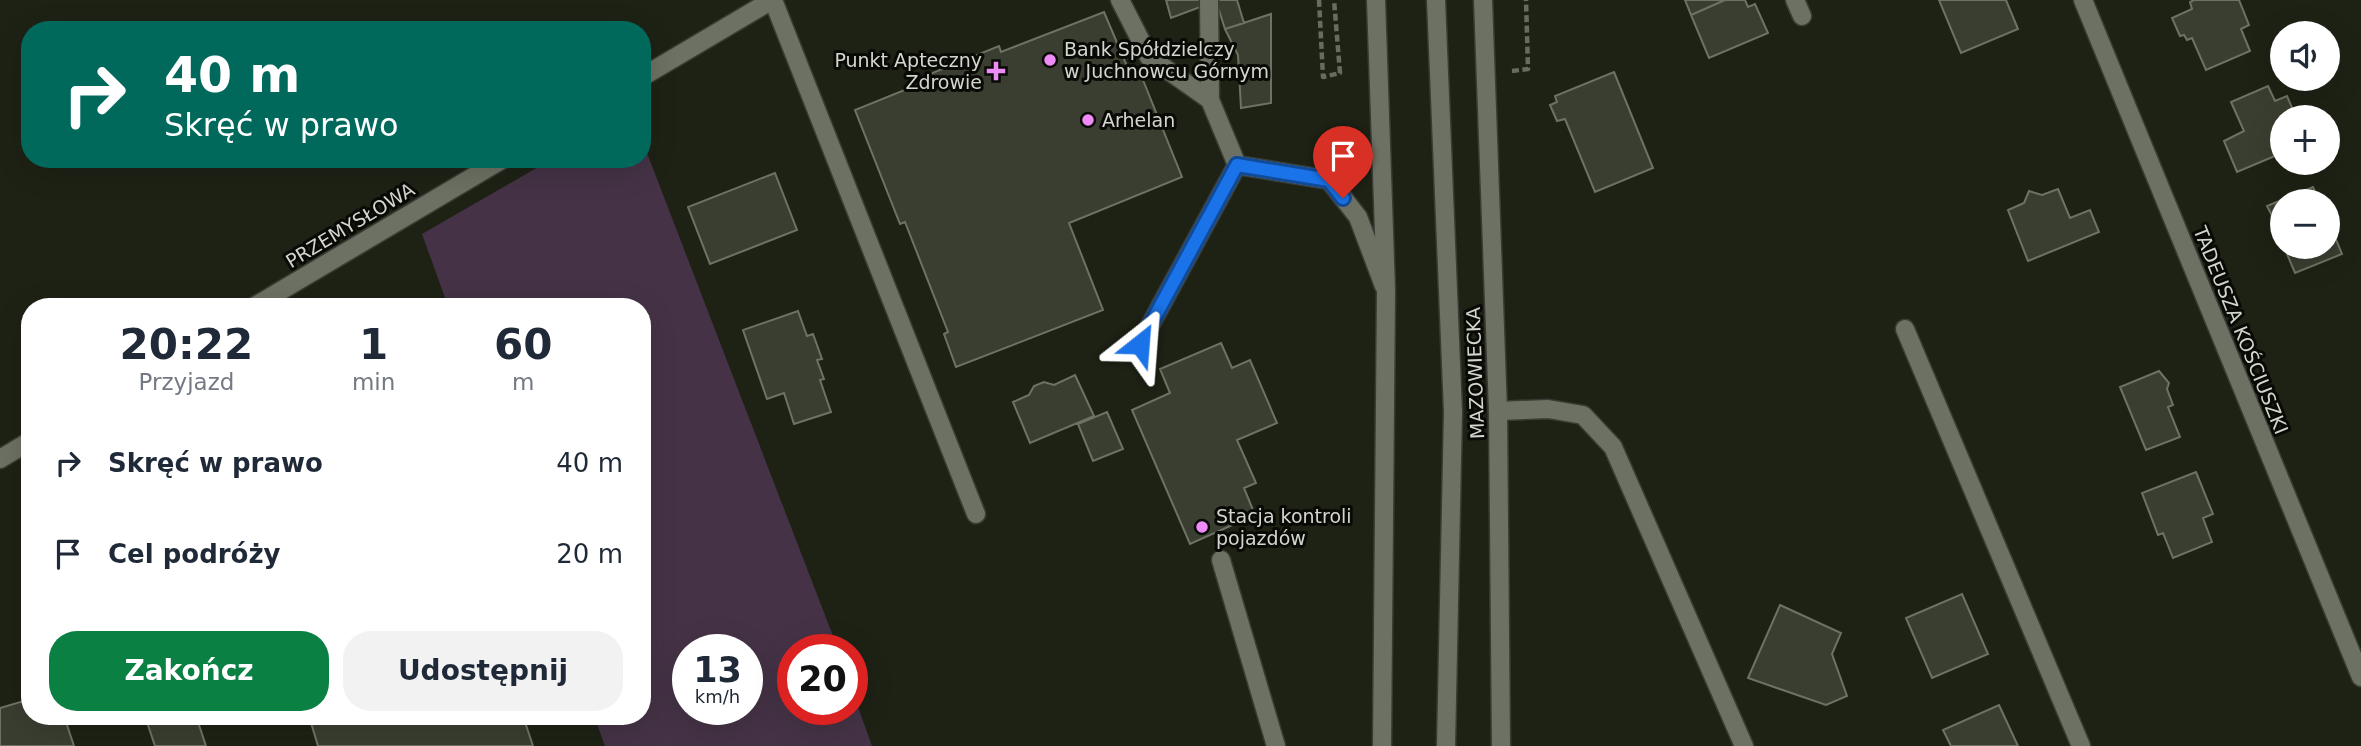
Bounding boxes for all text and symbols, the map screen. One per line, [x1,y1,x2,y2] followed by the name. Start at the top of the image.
[2270,21,2340,259] map controls
[2270,21,2340,91] button: sound
[1064,38,1269,82] place label: Bank Spółdzielczy w Juchnowcu Górnym
[164,47,300,104] text: 40 m
[49,49,140,140] icon: right
[834,49,982,93] place label: Punkt Apteczny Zdrowie
[1042,52,1058,68] marker: Bank Spółdzielczy w Juchnowcu Górnym
[988,63,1004,79] marker: Punkt Apteczny Zdrowie
[2270,105,2340,175] button: +
[164,106,399,144] text: Skręć w prawo
[1102,109,1175,131] place label: Arhelan
[1080,112,1096,128] marker: Arhelan
[1313,126,1373,198] pin
[1324,137,1362,175] icon: arrive
[282,178,418,272] street label: PRZEMYSŁOWA
[2270,189,2340,259] button: −
[2189,222,2294,437] street label: TADEUSZA KOŚCIUSZKI
[1103,307,1177,381] position arrow
[1462,307,1488,439] street label: MAZOWIECKA
[120,320,253,369] text: 20:22
[359,320,388,369] text: 1
[494,320,552,369] text: 60
[139,369,234,395] text: Przyjazd
[352,369,395,395] text: min
[512,369,534,395] text: m
[49,444,87,482] icon: right
[108,448,323,478] text: Skręć w prawo
[556,448,623,478] text: 40 m
[1216,505,1352,549] place label: Stacja kontroli pojazdów
[1194,519,1210,535] marker: Stacja kontroli pojazdów
[49,535,87,573] icon: arrive
[108,539,281,569] text: Cel podróży
[556,539,623,569] text: 20 m
[49,631,329,711] button: Zakończ
[343,631,623,711] button: Udostępnij
[777,634,868,725] speed limit sign: 20
[693,650,742,690] text: 13
[695,686,740,707] text: km/h

